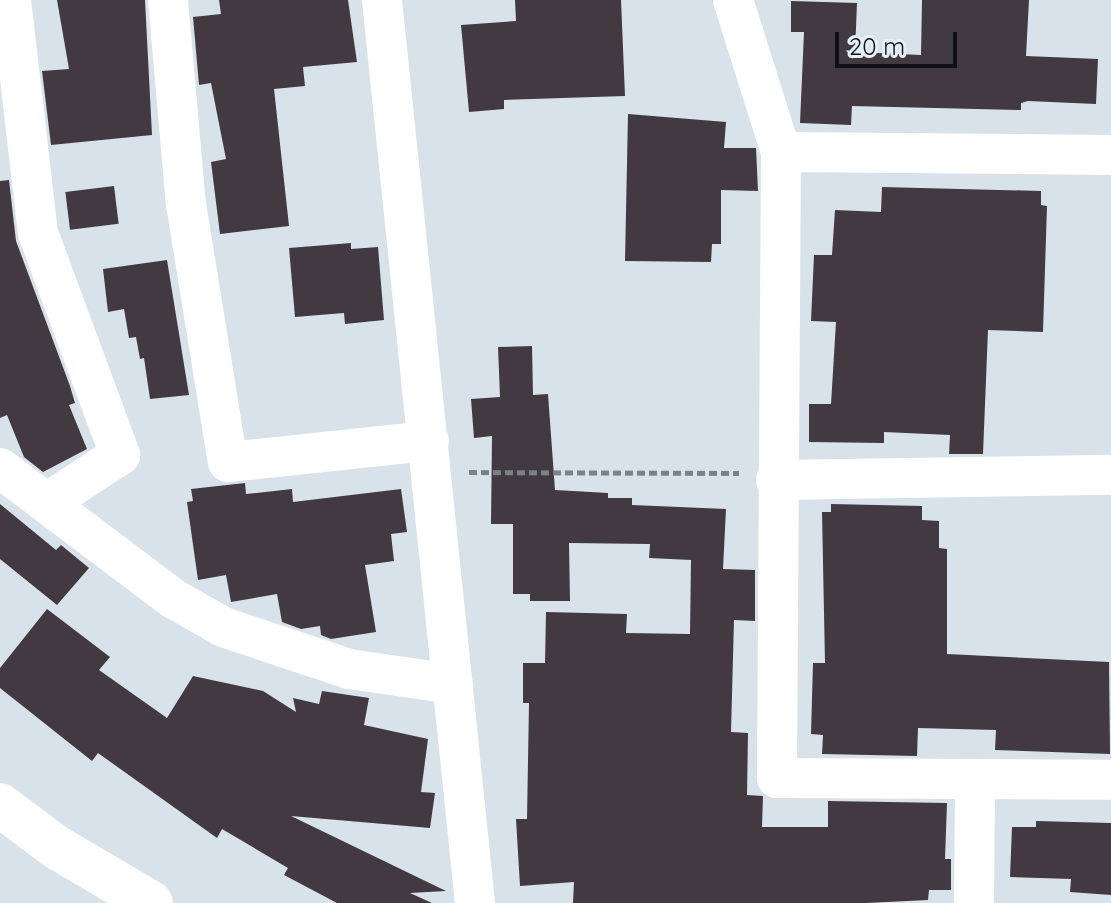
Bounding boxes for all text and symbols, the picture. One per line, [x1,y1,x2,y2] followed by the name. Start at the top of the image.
[839,16,961,66] scale bar
[849,31,905,61] text: 20 m

